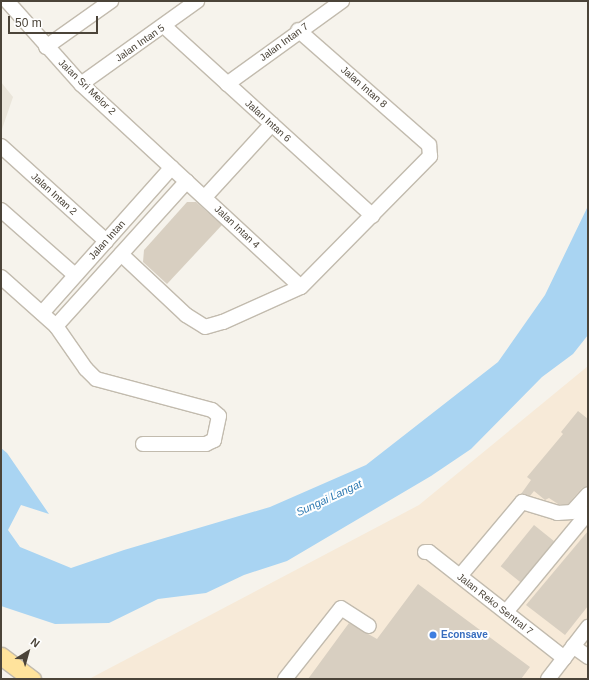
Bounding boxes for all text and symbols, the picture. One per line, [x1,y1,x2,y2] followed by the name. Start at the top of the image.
[10,8,100,34] scale bar
[15,16,42,30] text: 50 m
[257,20,311,64] street label: Jalan Intan 7
[113,22,167,64] street label: Jalan Intan 5
[56,57,118,117] street label: Jalan Sri Melor 2
[338,64,390,110] street label: Jalan Intan 8
[243,97,293,145] street label: Jalan Intan 6
[29,170,79,218] street label: Jalan Intan 2
[212,203,262,251] street label: Jalan Intan 4
[86,218,128,262] street label: Jalan Intan
[294,477,364,519] water label: Sungai Langat
[455,571,535,637] street label: Jalan Reko Sentral 7
[441,629,488,641] place label: Econsave
[428,630,438,640] marker: Econsave
[8,632,48,672] north arrow
[28,635,42,650] text: N

